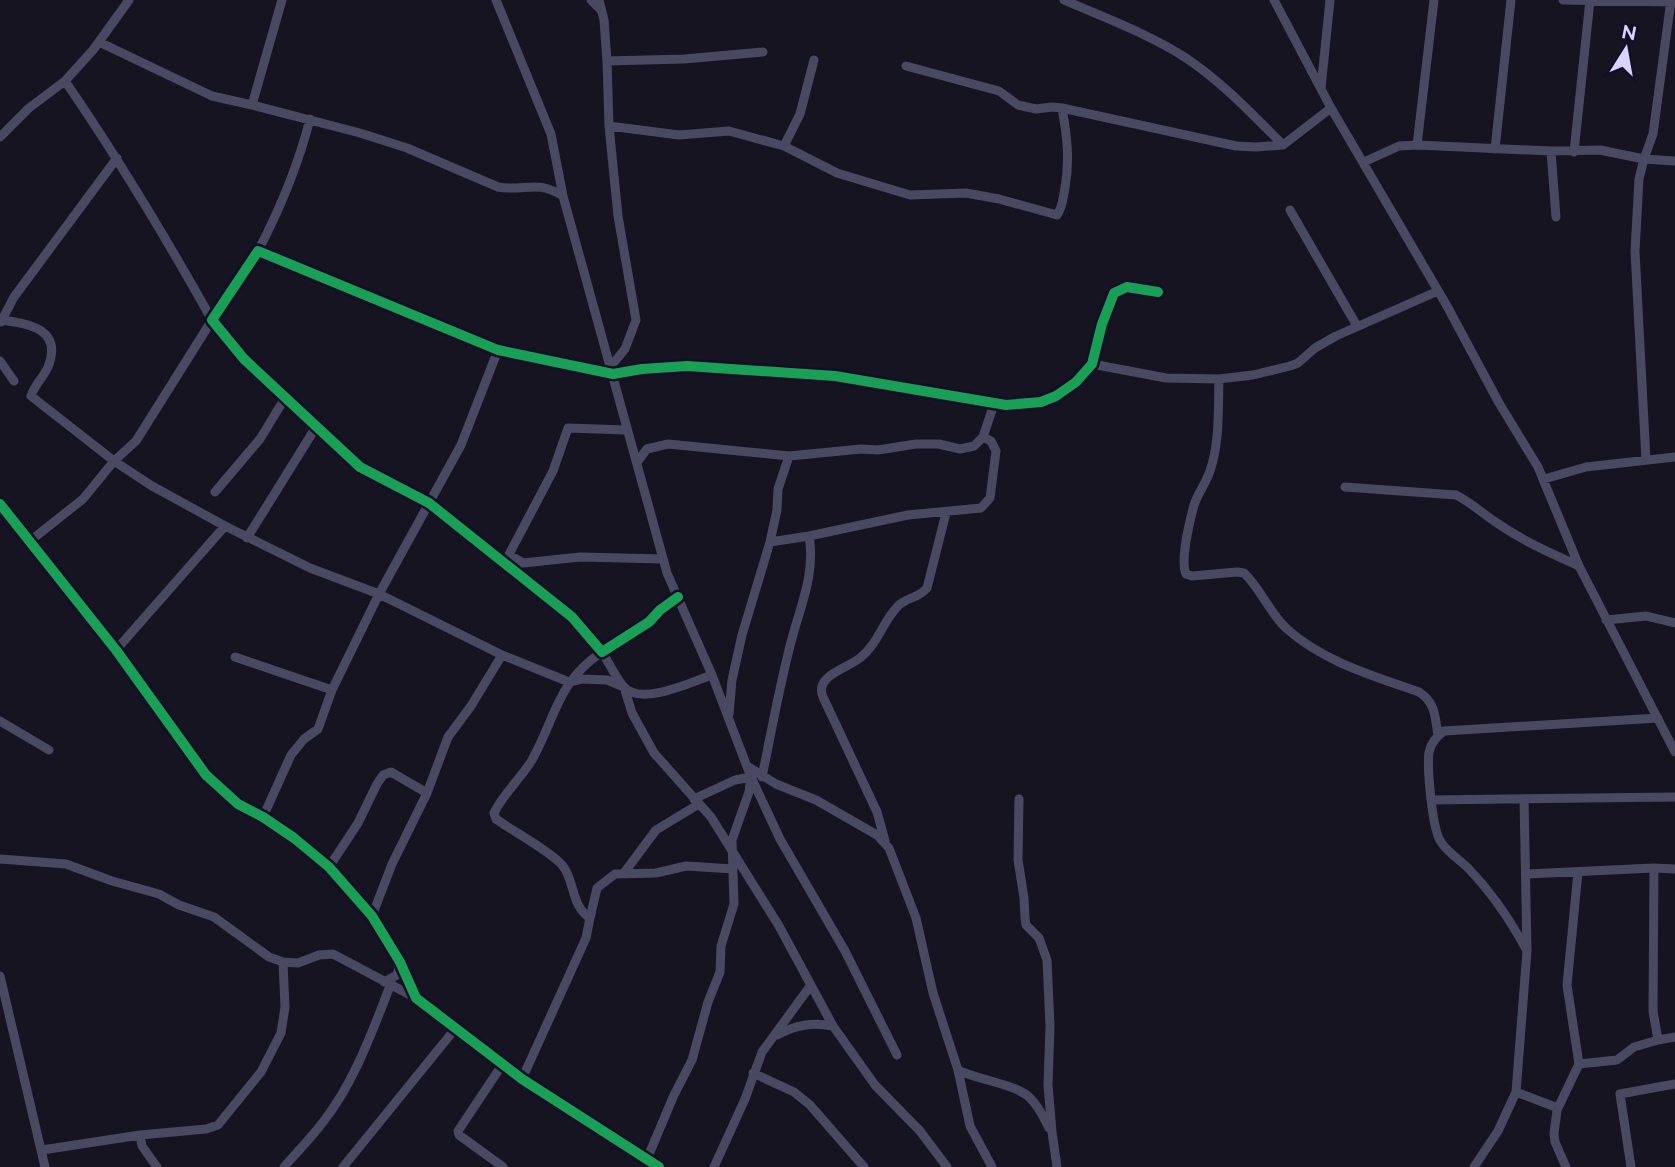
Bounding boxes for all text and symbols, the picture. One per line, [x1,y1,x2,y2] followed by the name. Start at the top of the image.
[1591,14,1661,84] north arrow
[1620,20,1638,44] text: N

